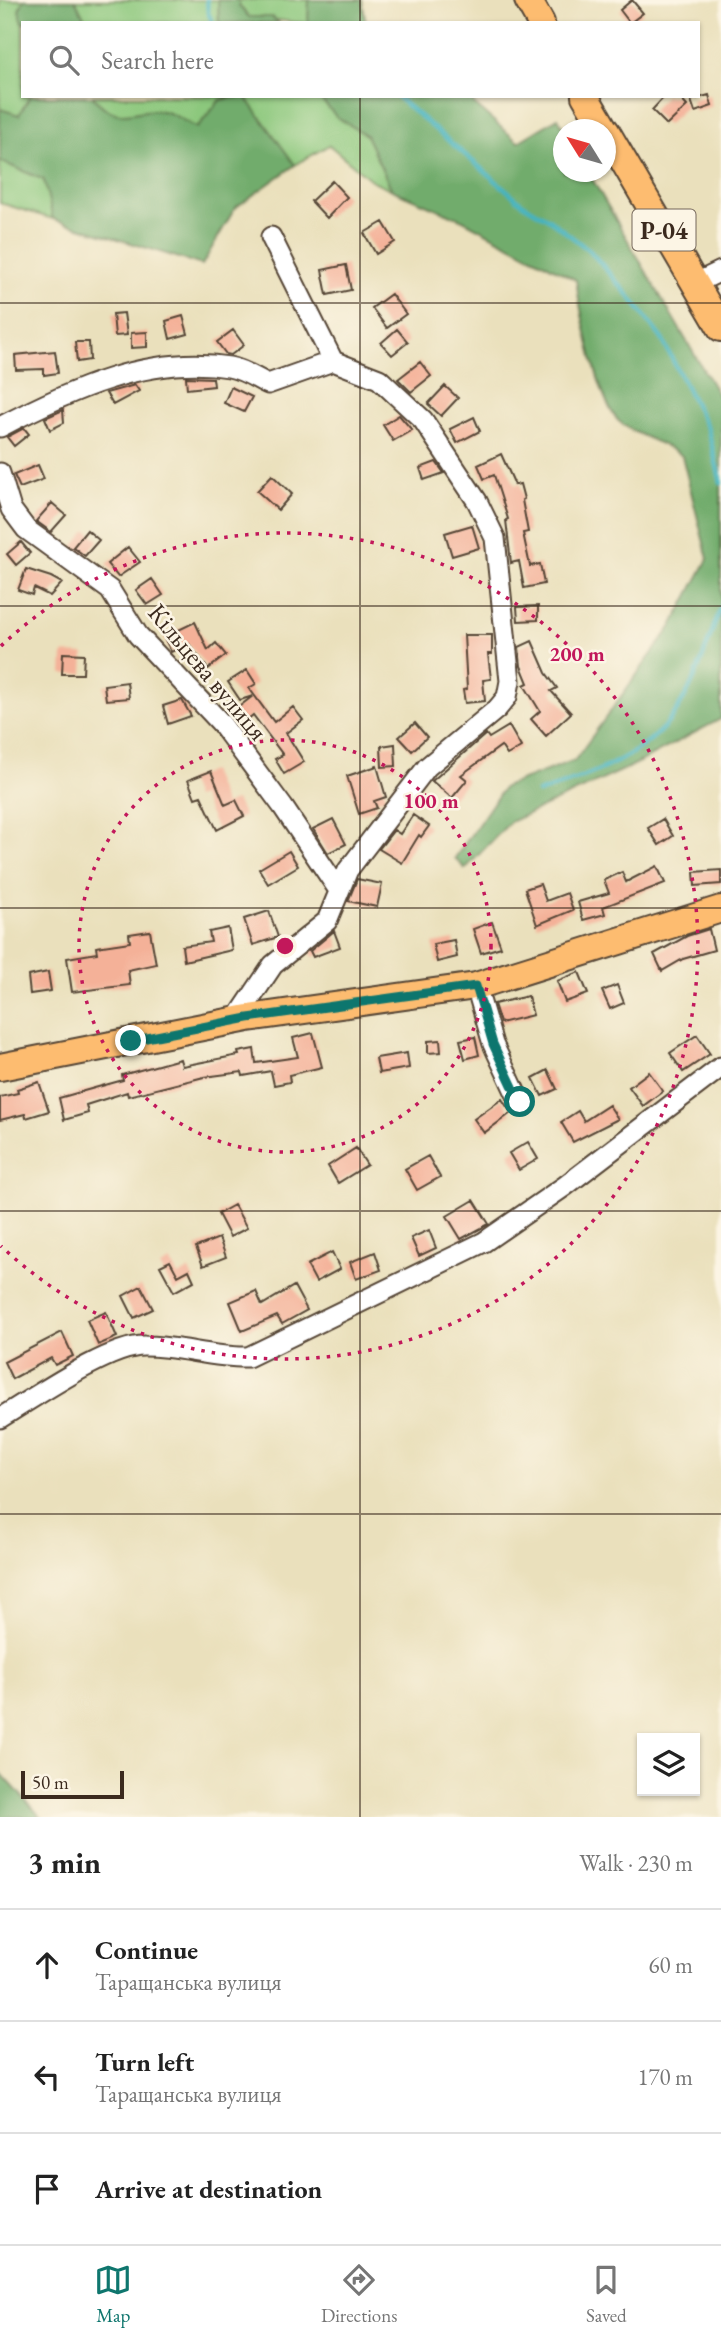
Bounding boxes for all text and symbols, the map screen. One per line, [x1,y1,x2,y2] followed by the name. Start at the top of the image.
[21,21,700,98] search box
[45,41,83,79] icon: search
[101,43,214,77] text: Search here
[553,119,616,182] north arrow
[632,210,696,250] road number: Р-04
[141,596,275,748] street label: Кільцева вулиця
[549,640,605,667] text: 200 m
[403,787,459,814] text: 100 m
[273,934,297,958] centre of rings
[115,1025,146,1056] route end
[504,1086,535,1117] route start
[637,1733,700,1796] map controls
[637,1733,700,1796] button: layers
[21,1768,124,1800] scale bar
[32,1770,69,1795] text: 50 m
[28,1843,101,1882] text: 3 min
[579,1848,693,1878] text: Walk · 230 m
[95,1933,198,1967] text: Continue
[28,1946,66,1984] icon: ahead
[648,1950,693,1980] text: 60 m
[95,1967,282,1997] text: Таращанська вулиця
[95,2045,194,2079] text: Turn left
[28,2058,66,2096] icon: left
[637,2062,693,2092] text: 170 m
[95,2079,282,2109] text: Таращанська вулиця
[28,2170,66,2208] icon: arrive
[95,2172,322,2206] text: Arrive at destination
[94,2261,132,2328] tab: Map
[321,2261,397,2328] tab: Directions
[586,2261,627,2328] tab: Saved

